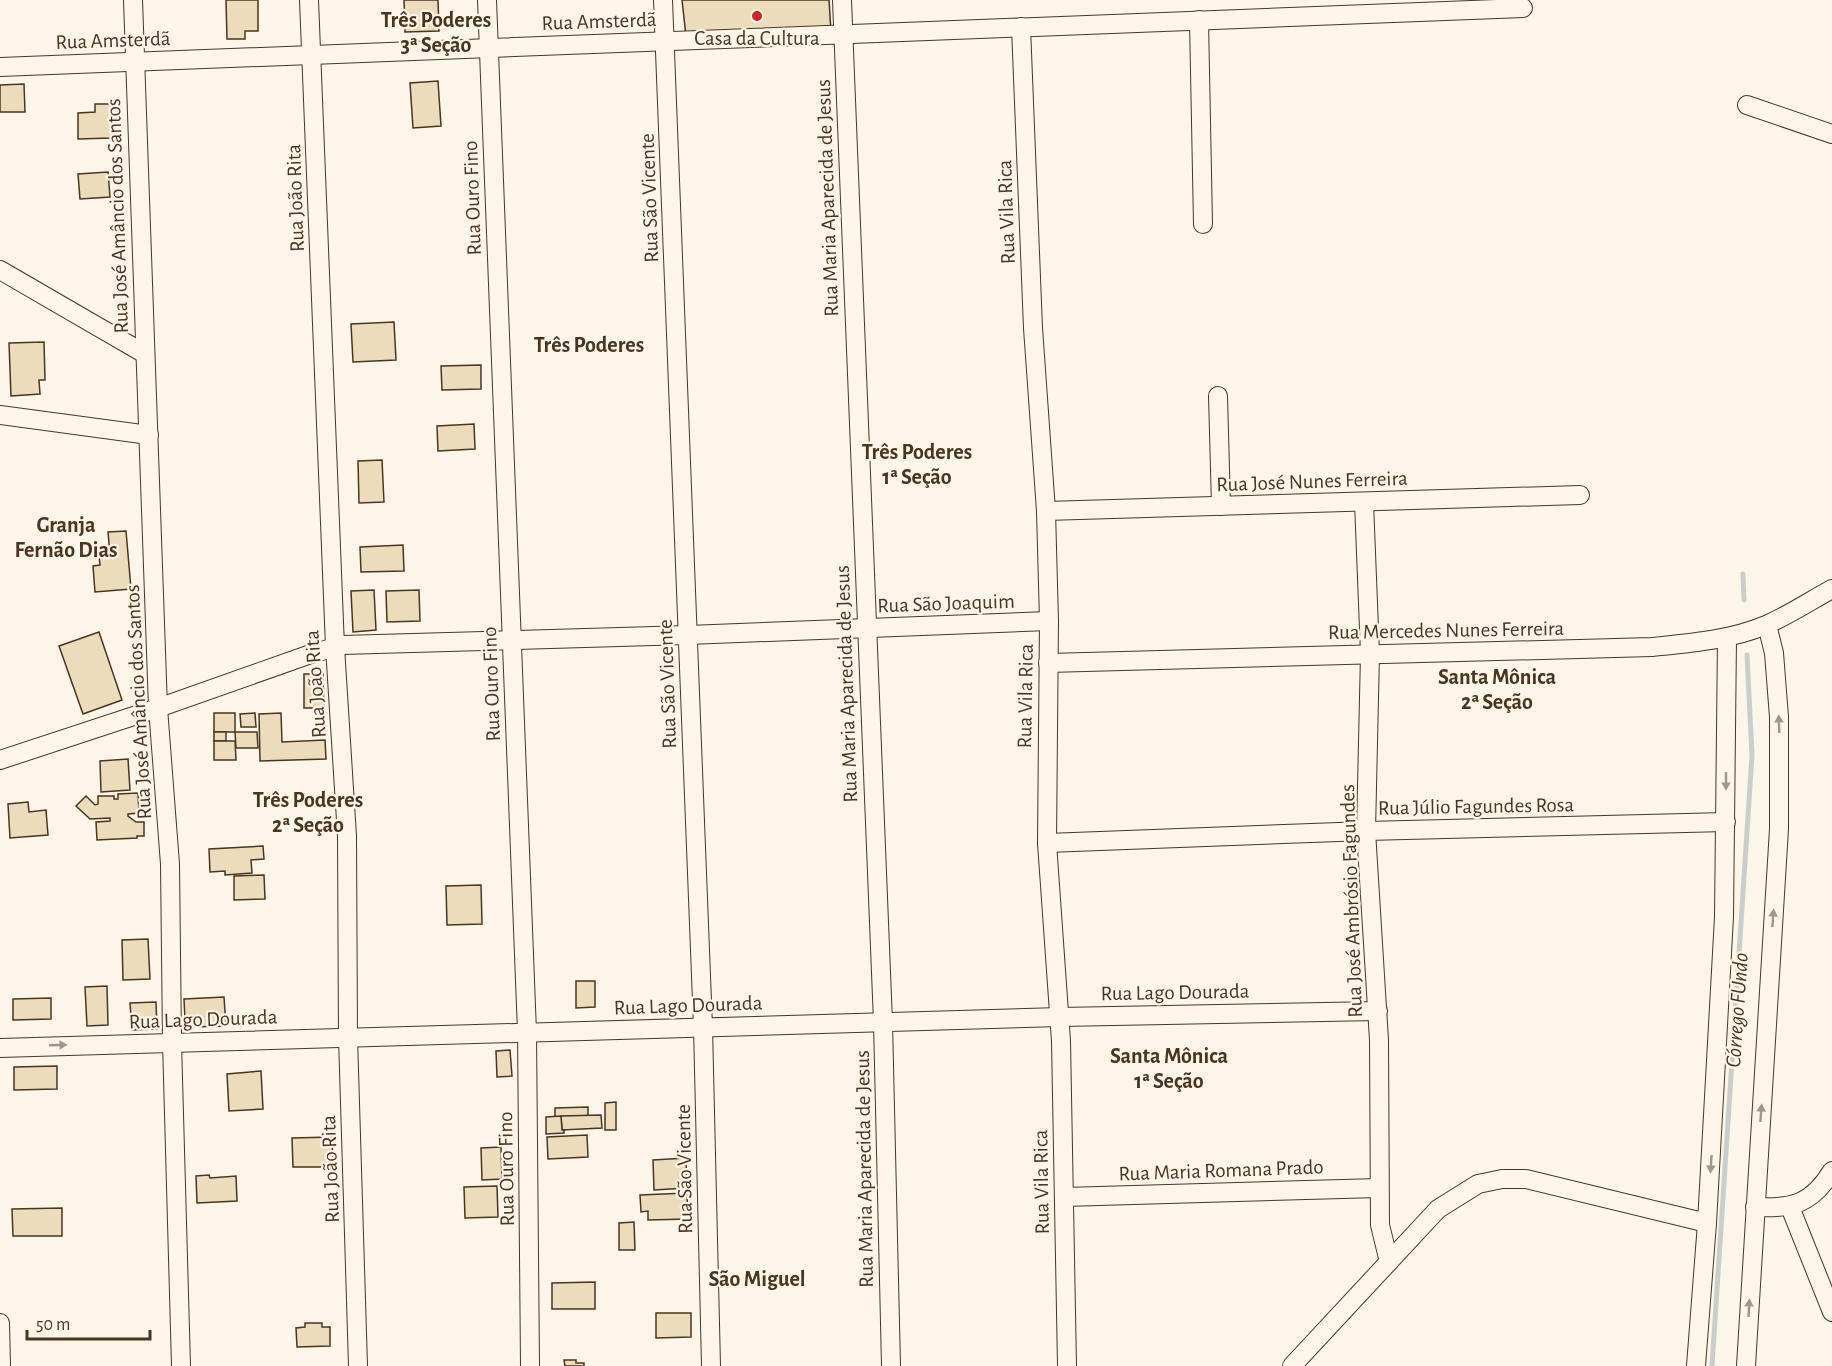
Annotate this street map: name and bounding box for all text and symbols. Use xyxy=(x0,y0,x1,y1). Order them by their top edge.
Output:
district label: Três Poderes 3ª Seção xyxy=(381,9,491,56)
street label: Rua Amsterdã xyxy=(541,9,657,34)
marker: Casa da Cultura xyxy=(750,9,764,23)
street label: Rua Amsterdã xyxy=(55,28,171,53)
place label: Casa da Cultura xyxy=(694,28,820,49)
street label: Rua Maria Aparecida de Jesus xyxy=(813,79,842,317)
street label: Rua José Amâncio dos Santos xyxy=(103,98,132,334)
street label: Rua São Vicente xyxy=(637,133,662,263)
street label: Rua Ouro Fino xyxy=(460,140,485,256)
street label: Rua João Rita xyxy=(283,143,308,252)
street label: Rua Vila Rica xyxy=(994,159,1019,265)
district label: Três Poderes xyxy=(534,334,644,356)
district label: Três Poderes 1ª Seção xyxy=(862,441,972,488)
street label: Rua José Nunes Ferreira xyxy=(1216,468,1408,495)
district label: Granja Fernão Dias xyxy=(14,514,118,561)
street label: Rua Maria Aparecida de Jesus xyxy=(832,565,861,803)
street label: Rua José Amâncio dos Santos xyxy=(122,584,155,820)
street label: Rua São Joaquim xyxy=(877,591,1015,616)
street label: Rua Mercedes Nunes Ferreira xyxy=(1328,618,1565,643)
street label: Rua São Vicente xyxy=(655,619,680,749)
street label: Rua Ouro Fino xyxy=(479,626,504,742)
street label: Rua João Rita xyxy=(301,629,330,739)
street label: Rua Vila Rica xyxy=(1014,643,1037,749)
district label: Santa Mônica 2ª Seção xyxy=(1438,666,1556,713)
one-way arrow xyxy=(1774,714,1783,733)
one-way arrow xyxy=(1721,771,1731,790)
street label: Rua José Ambrósio Fagundes xyxy=(1337,784,1366,1018)
district label: Três Poderes 2ª Seção xyxy=(253,789,363,836)
street label: Rua Júlio Fagundes Rosa xyxy=(1378,794,1575,819)
one-way arrow xyxy=(1768,909,1778,928)
water label: Córrego FUndo xyxy=(1722,952,1752,1068)
street label: Rua Lago Dourada xyxy=(1100,981,1250,1004)
street label: Rua Lago Dourada xyxy=(613,992,763,1019)
street label: Rua Lago Dourada xyxy=(128,1006,278,1033)
one-way arrow xyxy=(49,1041,68,1050)
district label: Santa Mônica 1ª Seção xyxy=(1110,1045,1228,1092)
street label: Rua Maria Aparecida de Jesus xyxy=(852,1050,877,1288)
one-way arrow xyxy=(1756,1103,1766,1122)
street label: Rua São Vicente xyxy=(673,1104,696,1234)
street label: Rua Ouro Fino xyxy=(495,1111,518,1227)
street label: Rua João Rita xyxy=(318,1114,343,1223)
street label: Rua Vila Rica xyxy=(1030,1129,1053,1235)
one-way arrow xyxy=(1706,1155,1715,1174)
street label: Rua Maria Romana Prado xyxy=(1118,1156,1324,1185)
district label: São Miguel xyxy=(708,1268,806,1290)
one-way arrow xyxy=(1745,1298,1754,1317)
scale bar xyxy=(27,1303,150,1341)
text: 50 m xyxy=(36,1316,70,1334)

